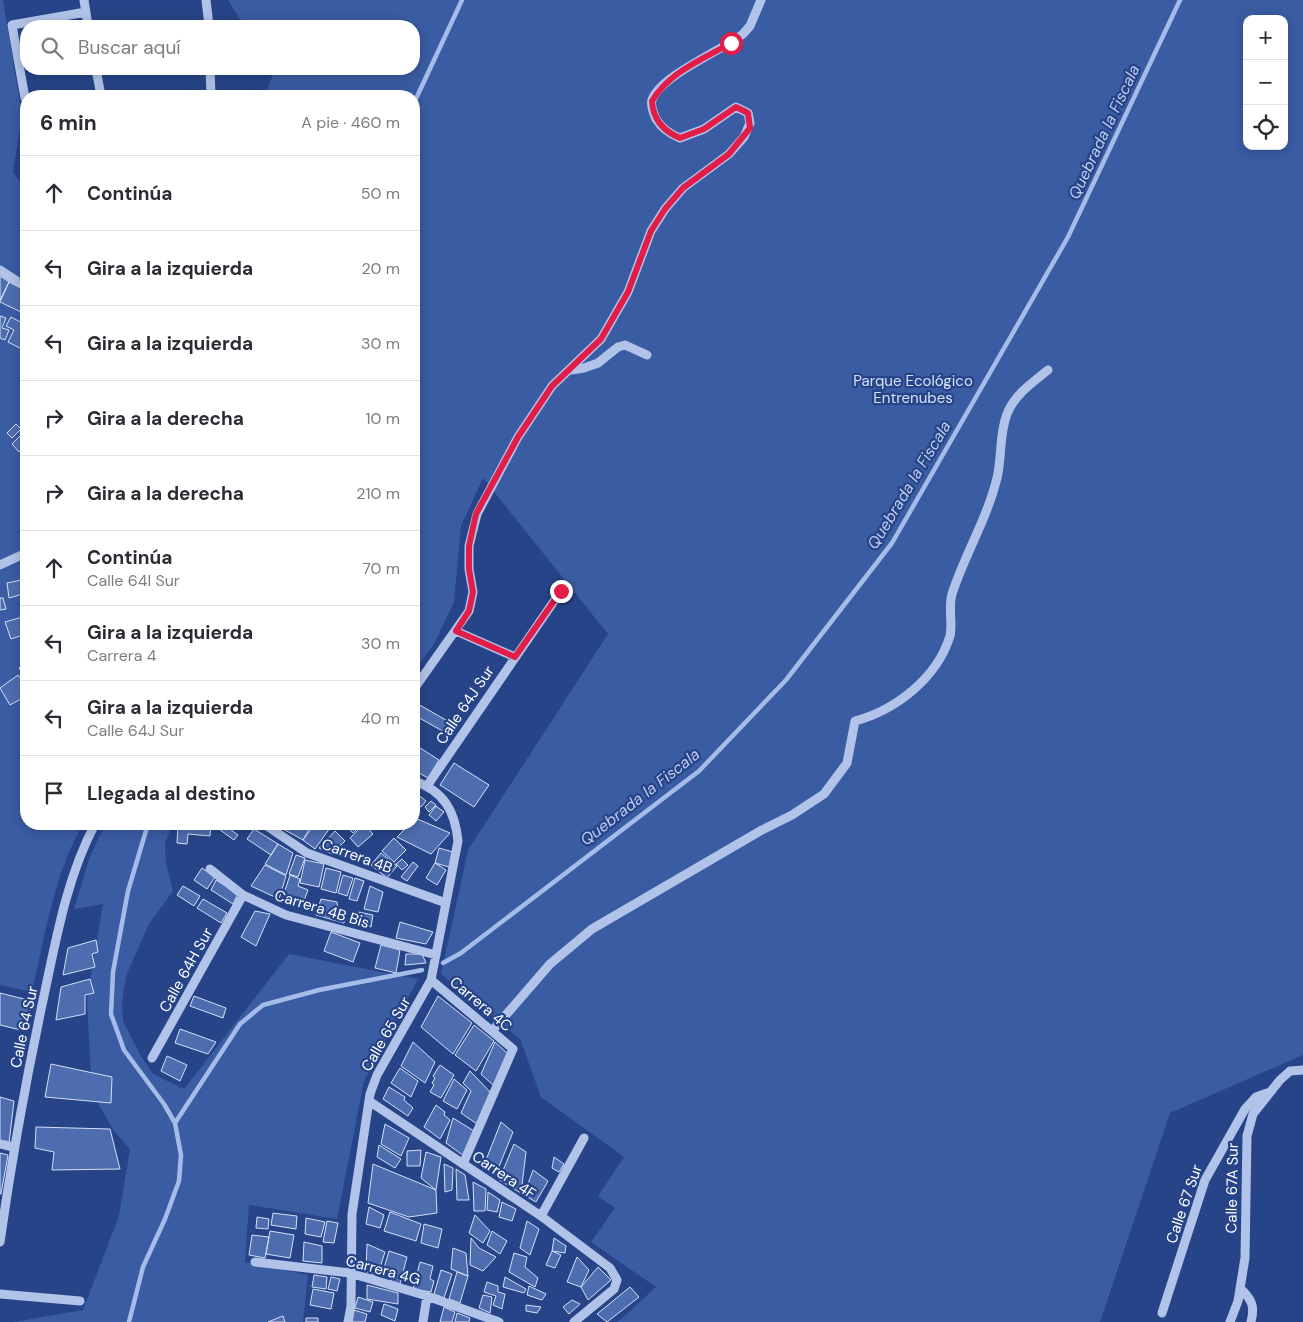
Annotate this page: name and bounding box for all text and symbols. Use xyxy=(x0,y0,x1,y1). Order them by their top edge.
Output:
map controls xyxy=(1243,15,1288,150)
button: + xyxy=(1243,15,1288,60)
search box xyxy=(20,20,420,75)
route start xyxy=(720,32,743,55)
icon: search xyxy=(38,34,66,62)
text: Buscar aquí xyxy=(78,35,181,60)
button: − xyxy=(1243,60,1288,105)
water label: Quebrada la Fiscala xyxy=(1064,61,1144,203)
button: locate xyxy=(1243,105,1288,150)
text: 6 min xyxy=(40,109,97,137)
text: A pie · 460 m xyxy=(301,112,400,133)
icon: ahead xyxy=(40,179,68,207)
text: Continúa xyxy=(87,181,172,206)
text: 50 m xyxy=(361,183,400,204)
icon: left xyxy=(40,254,68,282)
text: Gira a la izquierda xyxy=(87,256,253,281)
text: 20 m xyxy=(361,258,400,279)
icon: left xyxy=(40,329,68,357)
text: Gira a la izquierda xyxy=(87,331,253,356)
text: 30 m xyxy=(361,333,400,354)
park label: Parque Ecológico Entrenubes xyxy=(853,371,973,408)
icon: right xyxy=(40,404,68,432)
text: Gira a la derecha xyxy=(87,406,244,431)
text: 10 m xyxy=(366,408,400,429)
water label: Quebrada la Fiscala xyxy=(862,417,956,553)
icon: right xyxy=(40,479,68,507)
text: Gira a la derecha xyxy=(87,481,244,506)
text: 210 m xyxy=(356,483,400,504)
text: Continúa xyxy=(87,545,172,570)
icon: ahead xyxy=(40,554,68,582)
text: 70 m xyxy=(362,558,400,579)
text: Calle 64I Sur xyxy=(87,570,180,591)
route end xyxy=(550,580,573,603)
text: Gira a la izquierda xyxy=(87,620,253,645)
icon: left xyxy=(40,629,68,657)
text: 30 m xyxy=(361,633,400,654)
text: Carrera 4 xyxy=(87,645,156,666)
street label: Calle 64J Sur xyxy=(431,661,499,748)
text: Gira a la izquierda xyxy=(87,695,253,720)
icon: left xyxy=(40,704,68,732)
text: 40 m xyxy=(361,708,400,729)
text: Calle 64J Sur xyxy=(87,720,184,741)
water label: Quebrada la Fiscala xyxy=(576,744,704,850)
icon: arrive xyxy=(40,779,68,807)
text: Llegada al destino xyxy=(87,781,256,806)
street label: Carrera 4B xyxy=(319,834,395,878)
street label: Carrera 4B Bis xyxy=(272,885,372,933)
street label: Calle 64H Sur xyxy=(155,924,218,1016)
street label: Carrera 4C xyxy=(446,972,517,1036)
street label: Calle 64 Sur xyxy=(6,984,43,1070)
street label: Calle 65 Sur xyxy=(357,993,416,1075)
street label: Calle 67A Sur xyxy=(1221,1142,1243,1233)
street label: Carrera 4F xyxy=(468,1146,540,1204)
street label: Calle 67 Sur xyxy=(1161,1162,1207,1246)
street label: Carrera 4G xyxy=(343,1250,423,1290)

